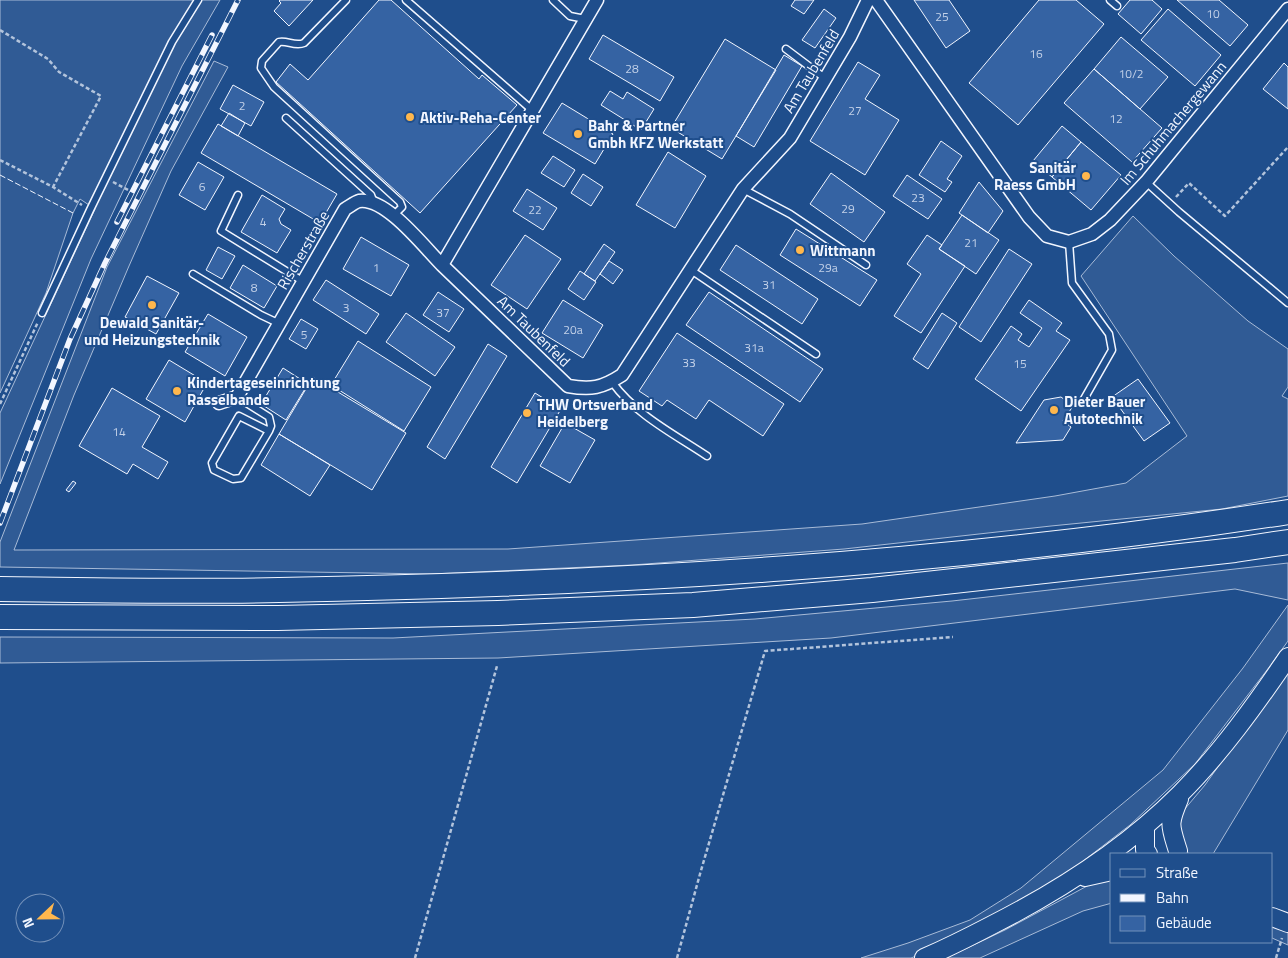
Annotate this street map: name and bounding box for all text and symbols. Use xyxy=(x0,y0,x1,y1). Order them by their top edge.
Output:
house number: 10 xyxy=(1206,4,1220,23)
house number: 25 xyxy=(935,7,949,26)
street label: Am Taubenfeld xyxy=(777,25,845,117)
house number: 16 xyxy=(1029,44,1043,63)
street label: Im Schuhmachergewann xyxy=(1114,56,1232,190)
house number: 28 xyxy=(625,59,639,78)
house number: 10/2 xyxy=(1118,64,1144,83)
house number: 2 xyxy=(239,96,245,115)
house number: 27 xyxy=(848,101,862,120)
place label: Aktiv-Reha-Center xyxy=(420,106,542,129)
house number: 12 xyxy=(1109,109,1123,128)
marker: Aktiv-Reha-Center xyxy=(404,111,416,123)
place label: Bahr & Partner Gmbh KFZ Werkstatt xyxy=(588,114,724,154)
marker: Bahr & Partner Gmbh KFZ Werkstatt xyxy=(572,128,584,140)
place label: Sanitär Raess GmbH xyxy=(994,156,1076,196)
marker: Sanitär Raess GmbH xyxy=(1080,170,1092,182)
house number: 6 xyxy=(199,177,206,196)
house number: 23 xyxy=(911,188,925,207)
house number: 29 xyxy=(841,199,855,218)
house number: 22 xyxy=(528,200,542,219)
street label: Rischerstraße xyxy=(271,206,335,294)
house number: 4 xyxy=(260,212,267,231)
house number: 21 xyxy=(964,233,978,252)
place label: Wittmann xyxy=(810,239,876,262)
marker: Wittmann xyxy=(794,244,806,256)
house number: 1 xyxy=(373,258,379,277)
house number: 29a xyxy=(818,258,838,277)
house number: 31 xyxy=(762,275,776,294)
house number: 8 xyxy=(251,278,258,297)
street label: Am Taubenfeld xyxy=(492,290,576,372)
house number: 3 xyxy=(343,298,349,317)
marker: Dewald Sanitär- und Heizungstechnik xyxy=(146,299,158,311)
house number: 37 xyxy=(436,303,450,322)
place label: Dewald Sanitär- und Heizungstechnik xyxy=(84,311,220,351)
house number: 20a xyxy=(563,320,583,339)
house number: 5 xyxy=(301,325,308,344)
house number: 31a xyxy=(744,338,764,357)
house number: 33 xyxy=(682,353,696,372)
house number: 15 xyxy=(1013,354,1027,373)
place label: Kindertageseinrichtung Rasselbande xyxy=(187,371,340,411)
marker: Kindertageseinrichtung Rasselbande xyxy=(171,385,183,397)
place label: Dieter Bauer Autotechnik xyxy=(1064,390,1146,430)
place label: THW Ortsverband Heidelberg xyxy=(537,393,653,433)
marker: Dieter Bauer Autotechnik xyxy=(1048,404,1060,416)
marker: THW Ortsverband Heidelberg xyxy=(521,407,533,419)
house number: 14 xyxy=(112,422,126,441)
legend xyxy=(1110,853,1273,943)
text: Straße xyxy=(1156,861,1198,884)
text: Bahn xyxy=(1156,886,1189,909)
north arrow xyxy=(15,893,65,943)
text: Gebäude xyxy=(1156,911,1212,934)
text: N xyxy=(16,915,39,931)

